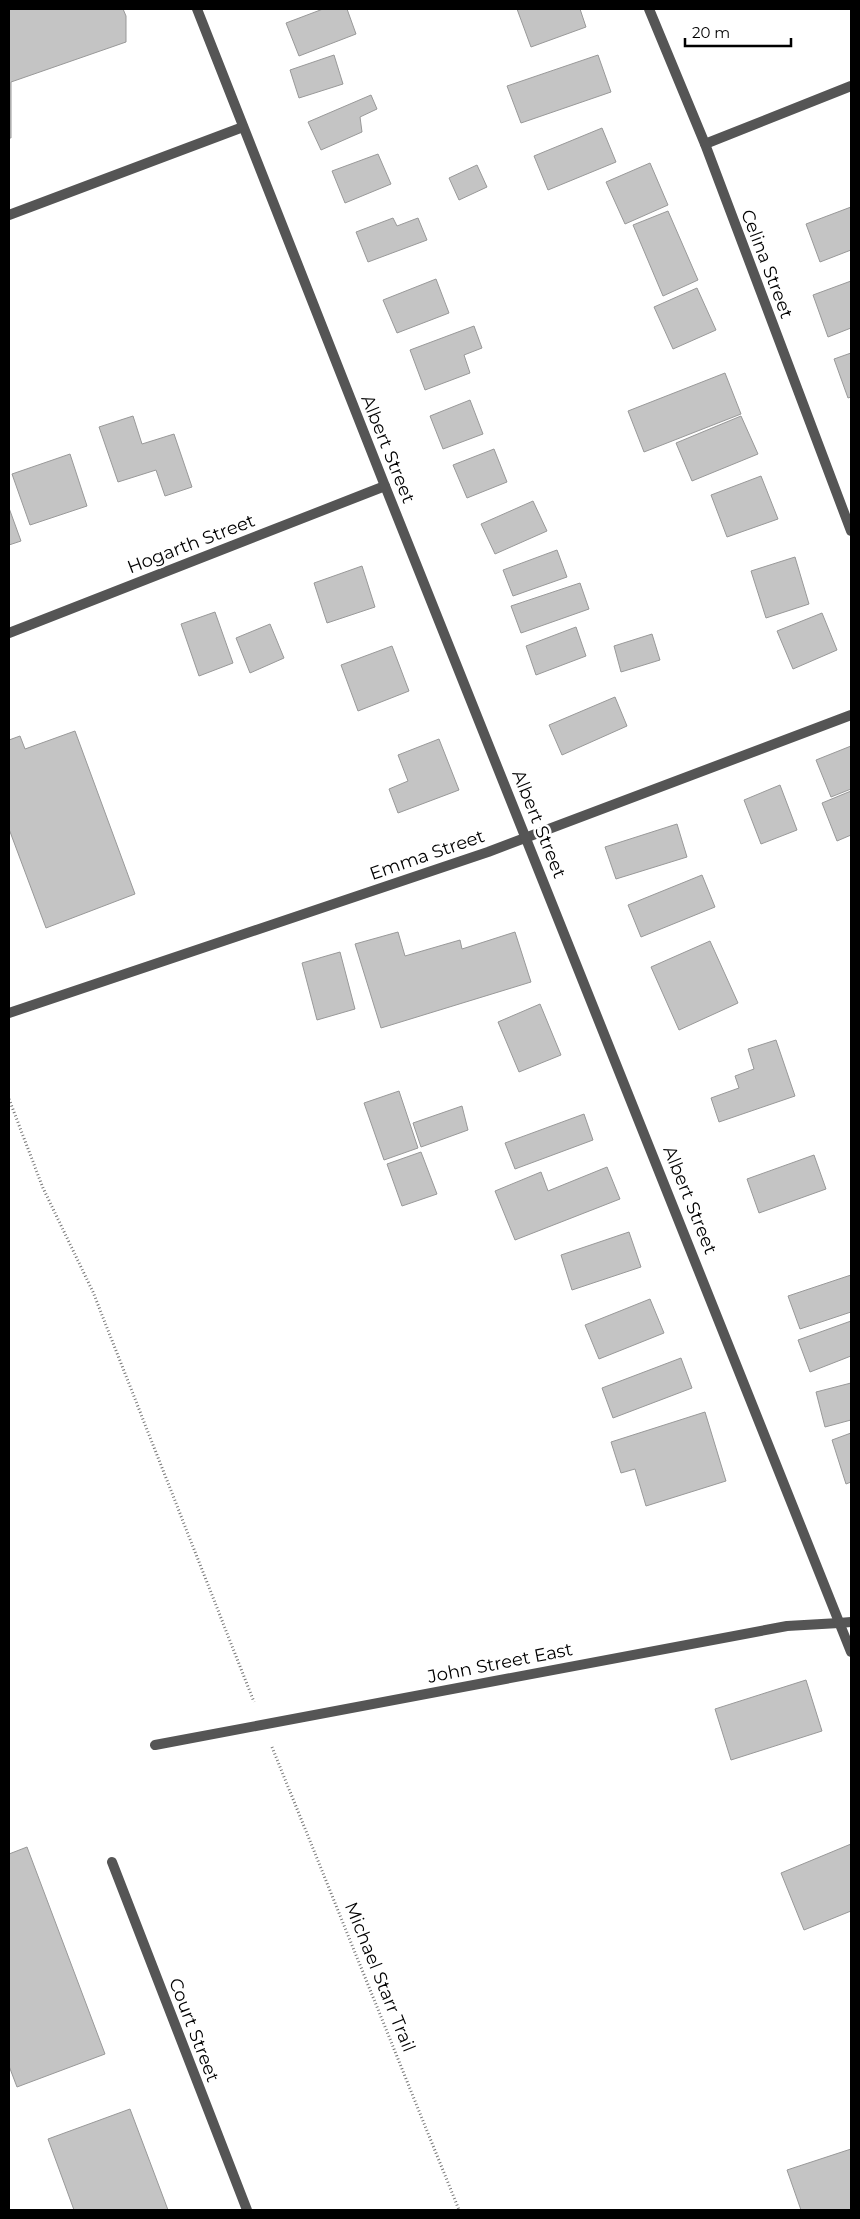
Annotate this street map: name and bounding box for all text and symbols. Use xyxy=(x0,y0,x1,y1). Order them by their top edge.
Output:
scale bar xyxy=(685,15,791,47)
text: 20 m xyxy=(692,23,730,42)
street label: Celina Street xyxy=(736,206,798,322)
street label: Albert Street xyxy=(356,392,420,506)
street label: Hogarth Street xyxy=(124,510,258,578)
street label: Albert Street xyxy=(507,767,571,881)
street label: Emma Street xyxy=(367,825,487,885)
street label: Albert Street xyxy=(658,1143,722,1257)
street label: John Street East xyxy=(425,1638,574,1688)
street label: Michael Starr Trail xyxy=(340,1899,420,2055)
street label: Court Street xyxy=(164,1975,224,2085)

